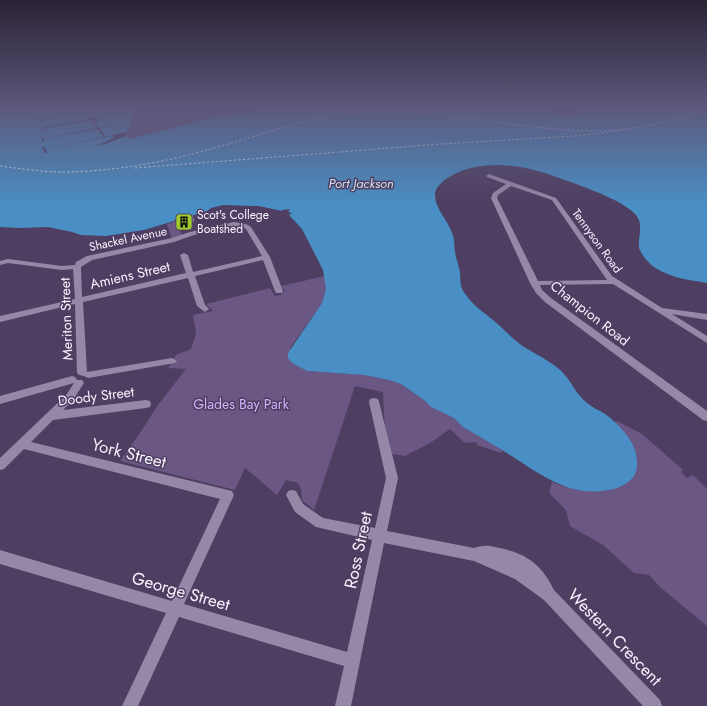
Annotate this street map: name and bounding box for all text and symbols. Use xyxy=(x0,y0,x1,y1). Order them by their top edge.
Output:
water label: Port Jackson xyxy=(328,174,394,193)
street label: Tennyson Road xyxy=(568,205,626,277)
place label: Scot's College Boatshed xyxy=(197,206,269,238)
building icon: Scot's College Boatshed xyxy=(174,212,194,232)
street label: Shackel Avenue xyxy=(87,222,169,256)
street label: Amiens Street xyxy=(88,256,173,294)
street label: Champion Road xyxy=(546,276,634,350)
street label: Meriton Street xyxy=(55,277,77,361)
street label: Doody Street xyxy=(57,381,136,411)
park label: Glades Bay Park xyxy=(193,394,290,414)
street label: York Street xyxy=(89,432,169,474)
street label: Ross Street xyxy=(338,509,378,591)
street label: George Street xyxy=(129,566,233,616)
street label: Western Crescent xyxy=(562,583,668,691)

